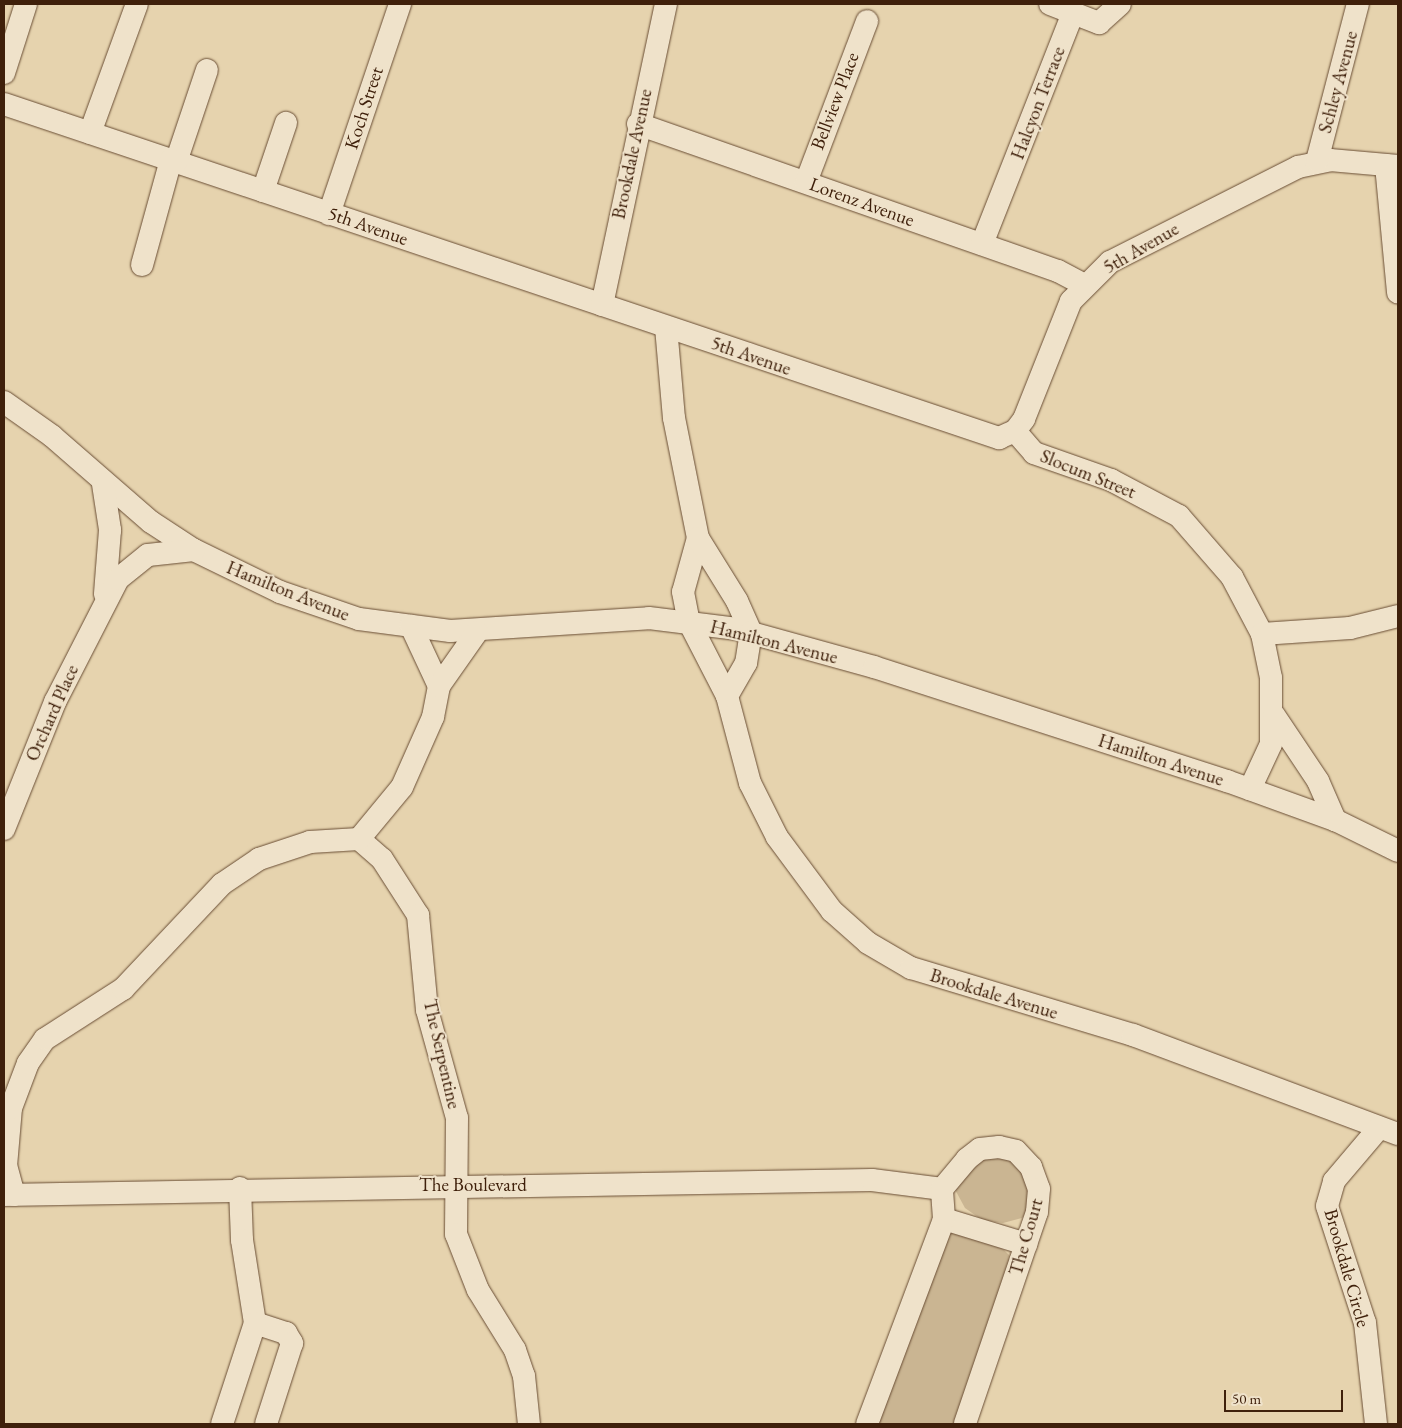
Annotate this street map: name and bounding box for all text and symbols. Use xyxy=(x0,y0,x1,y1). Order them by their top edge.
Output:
street label: Schley Avenue xyxy=(1313,28,1363,136)
street label: Halcyon Terrace xyxy=(1006,43,1070,163)
street label: Bellview Place xyxy=(806,49,864,153)
street label: Koch Street xyxy=(340,64,388,152)
street label: Brookdale Avenue xyxy=(607,87,657,221)
street label: Lorenz Avenue xyxy=(807,173,917,231)
street label: 5th Avenue xyxy=(325,202,411,250)
street label: 5th Avenue xyxy=(1099,217,1183,279)
street label: 5th Avenue xyxy=(708,332,794,380)
street label: Slocum Street xyxy=(1037,445,1139,503)
street label: Hamilton Avenue xyxy=(223,556,353,626)
street label: Hamilton Avenue xyxy=(708,615,840,669)
street label: Orchard Place xyxy=(21,661,83,765)
street label: Hamilton Avenue xyxy=(1095,729,1227,791)
street label: Brookdale Avenue xyxy=(927,964,1061,1024)
street label: The Serpentine xyxy=(418,997,466,1111)
street label: The Boulevard xyxy=(419,1174,527,1196)
street label: The Court xyxy=(1004,1196,1048,1278)
street label: Brookdale Circle xyxy=(1319,1206,1375,1330)
scale bar xyxy=(1227,1380,1346,1412)
text: 50 m xyxy=(1232,1389,1261,1408)

